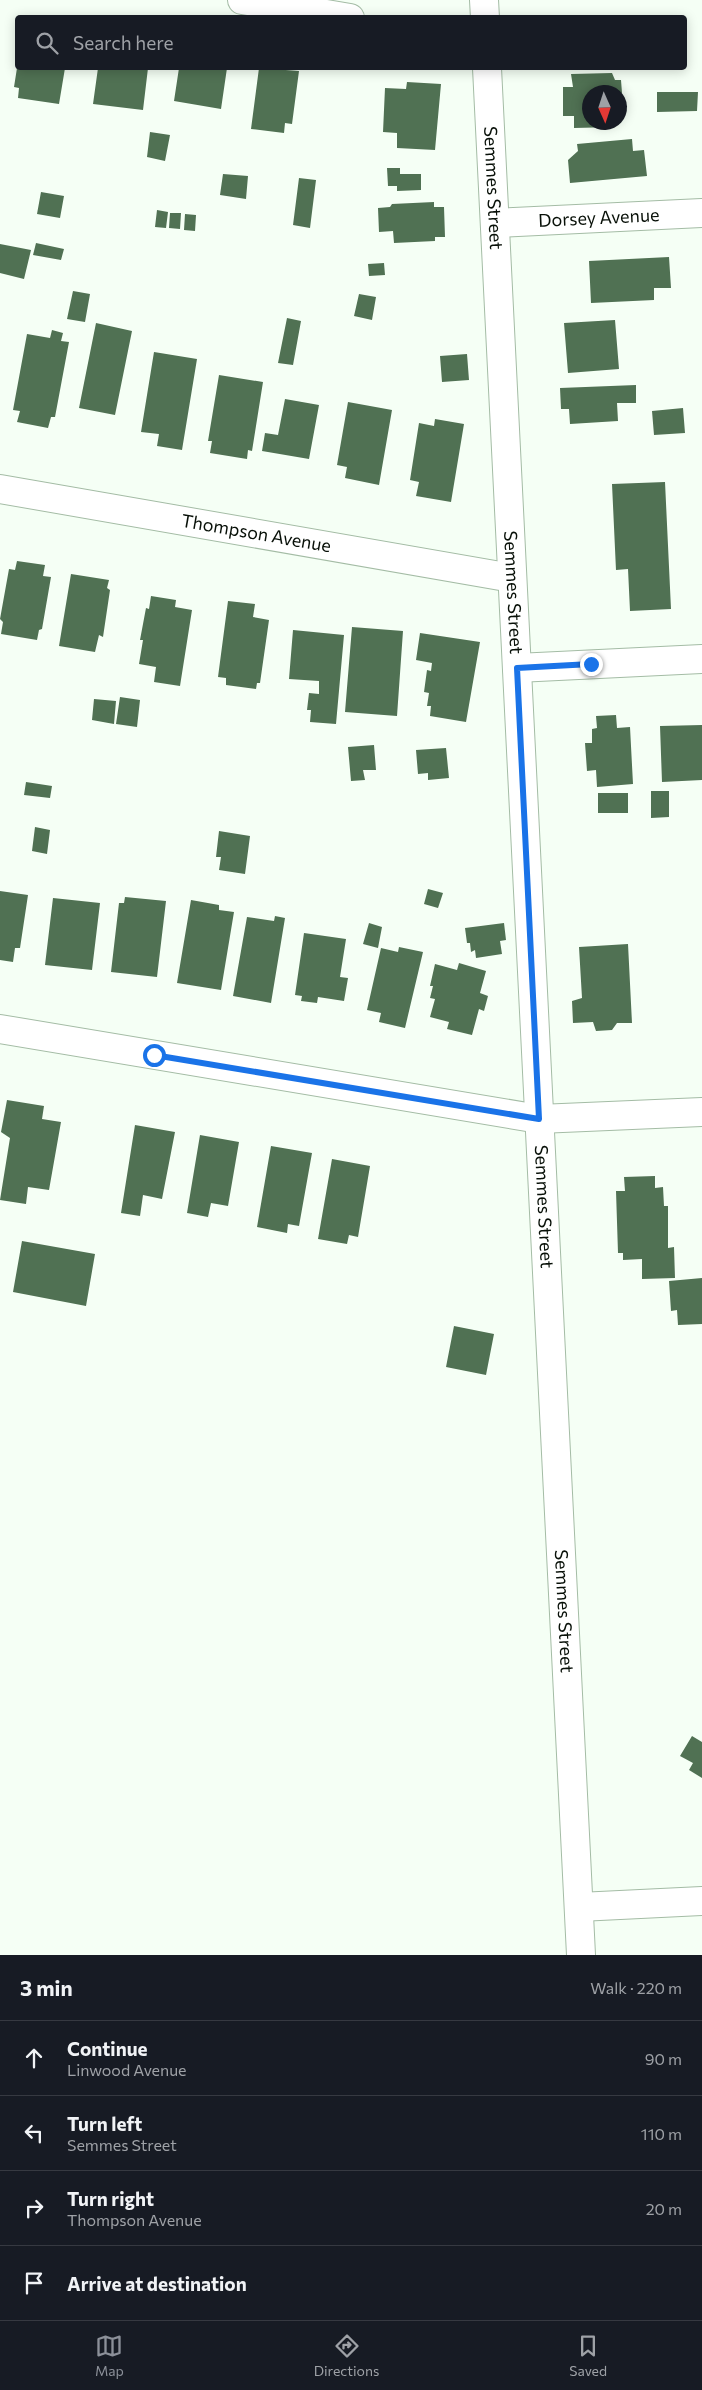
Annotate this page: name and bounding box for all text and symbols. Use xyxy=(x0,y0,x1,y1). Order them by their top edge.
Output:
search box xyxy=(15,15,687,70)
icon: search xyxy=(33,29,61,57)
text: Search here xyxy=(73,31,173,54)
north arrow xyxy=(582,85,627,130)
street label: Semmes Street xyxy=(480,126,508,250)
street label: Dorsey Avenue xyxy=(538,203,660,231)
street label: Thompson Avenue xyxy=(180,509,333,556)
street label: Semmes Street xyxy=(500,530,528,655)
route end xyxy=(580,653,603,676)
route start xyxy=(143,1044,166,1067)
street label: Semmes Street xyxy=(531,1144,559,1269)
street label: Semmes Street xyxy=(551,1549,579,1673)
text: 3 min xyxy=(20,1975,73,2000)
text: Walk · 220 m xyxy=(590,1978,682,1997)
text: Continue xyxy=(67,2037,147,2060)
icon: ahead xyxy=(20,2044,48,2072)
text: 90 m xyxy=(645,2049,682,2068)
text: Linwood Avenue xyxy=(67,2060,187,2079)
text: Turn left xyxy=(67,2112,142,2135)
icon: left xyxy=(20,2119,48,2147)
text: 110 m xyxy=(641,2124,682,2143)
text: Semmes Street xyxy=(67,2135,177,2154)
text: Turn right xyxy=(67,2187,154,2210)
icon: right xyxy=(20,2194,48,2222)
text: 20 m xyxy=(646,2199,682,2218)
text: Thompson Avenue xyxy=(67,2210,202,2229)
icon: arrive xyxy=(20,2269,48,2297)
text: Arrive at destination xyxy=(67,2272,247,2295)
tab: Map xyxy=(95,2332,124,2379)
tab: Directions xyxy=(314,2332,379,2379)
tab: Saved xyxy=(569,2332,607,2379)

